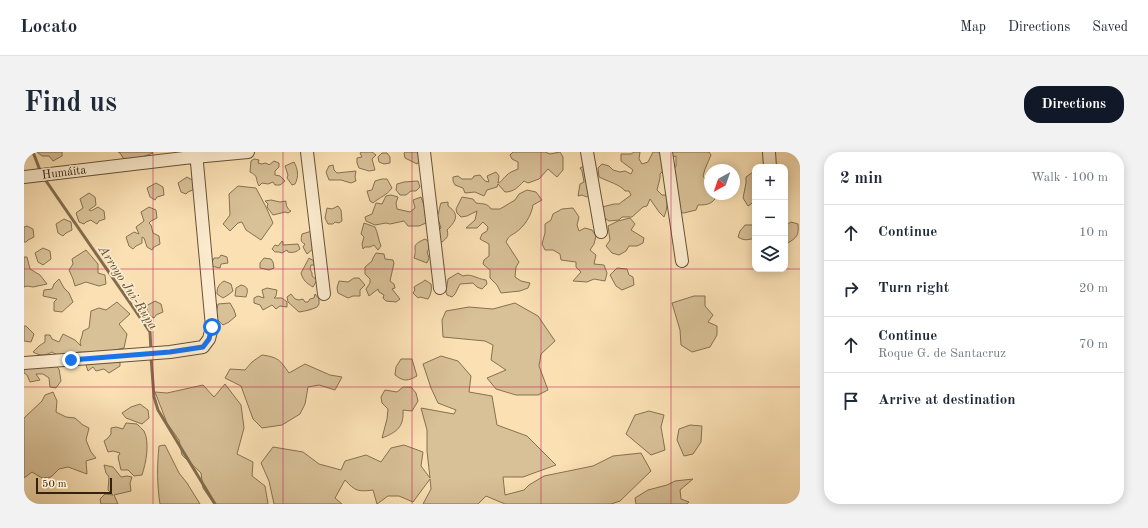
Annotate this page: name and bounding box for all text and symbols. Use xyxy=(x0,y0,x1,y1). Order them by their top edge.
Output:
text: Locato xyxy=(20,18,77,37)
text: Map xyxy=(960,20,986,34)
text: Directions xyxy=(1008,20,1070,34)
text: Saved xyxy=(1092,20,1128,34)
button: Directions xyxy=(1024,86,1124,123)
text: Find us xyxy=(24,90,117,118)
street label: Humáita xyxy=(41,164,87,182)
north arrow xyxy=(704,164,740,200)
map controls xyxy=(752,164,788,272)
button: + xyxy=(752,164,788,200)
text: 2 min xyxy=(840,170,883,187)
text: Walk · 100 m xyxy=(1031,171,1108,184)
button: − xyxy=(752,200,788,236)
icon: ahead xyxy=(840,222,862,244)
text: Continue xyxy=(878,225,937,240)
text: 10 m xyxy=(1079,226,1108,239)
button: layers xyxy=(752,236,788,272)
water label: Arroyo Jui-Rupa xyxy=(95,243,160,332)
icon: right xyxy=(840,278,862,300)
text: Turn right xyxy=(878,281,949,296)
text: 20 m xyxy=(1079,282,1108,295)
route start xyxy=(203,318,221,336)
text: Continue xyxy=(878,329,937,344)
icon: ahead xyxy=(840,334,862,356)
text: 70 m xyxy=(1079,338,1108,351)
text: Roque G. de Santacruz xyxy=(878,347,1006,360)
route end xyxy=(62,351,80,369)
icon: arrive xyxy=(840,390,862,412)
text: Arrive at destination xyxy=(878,393,1016,408)
scale bar xyxy=(36,476,112,495)
text: 50 m xyxy=(42,479,67,490)

